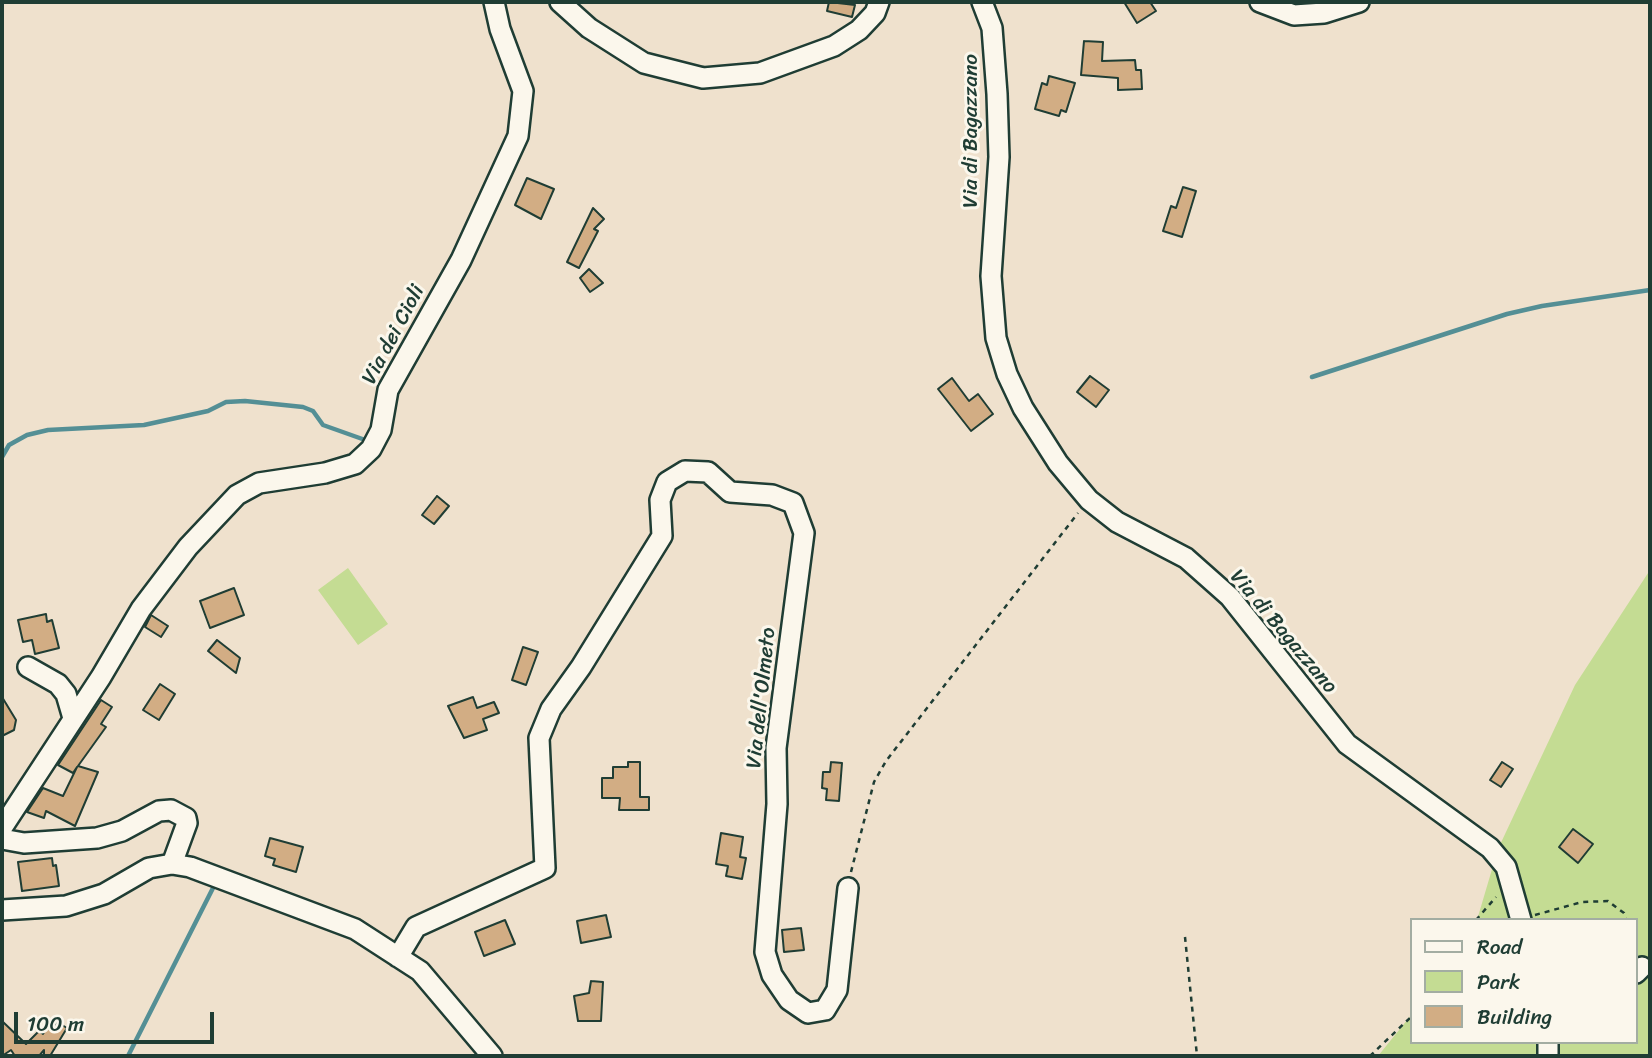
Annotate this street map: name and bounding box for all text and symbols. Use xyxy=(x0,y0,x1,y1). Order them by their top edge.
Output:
street label: Via di Bagazzano xyxy=(959,54,985,208)
street label: Via dei Cioli xyxy=(357,281,431,389)
street label: Via di Bagazzano xyxy=(1224,565,1342,699)
street label: Via dell'Olmeto xyxy=(742,626,782,770)
legend xyxy=(1410,918,1638,1044)
text: Road xyxy=(1477,928,1522,966)
text: Park xyxy=(1477,963,1520,1001)
scale bar xyxy=(18,998,217,1042)
text: Building xyxy=(1477,998,1552,1036)
text: 100 m xyxy=(27,1005,84,1043)

